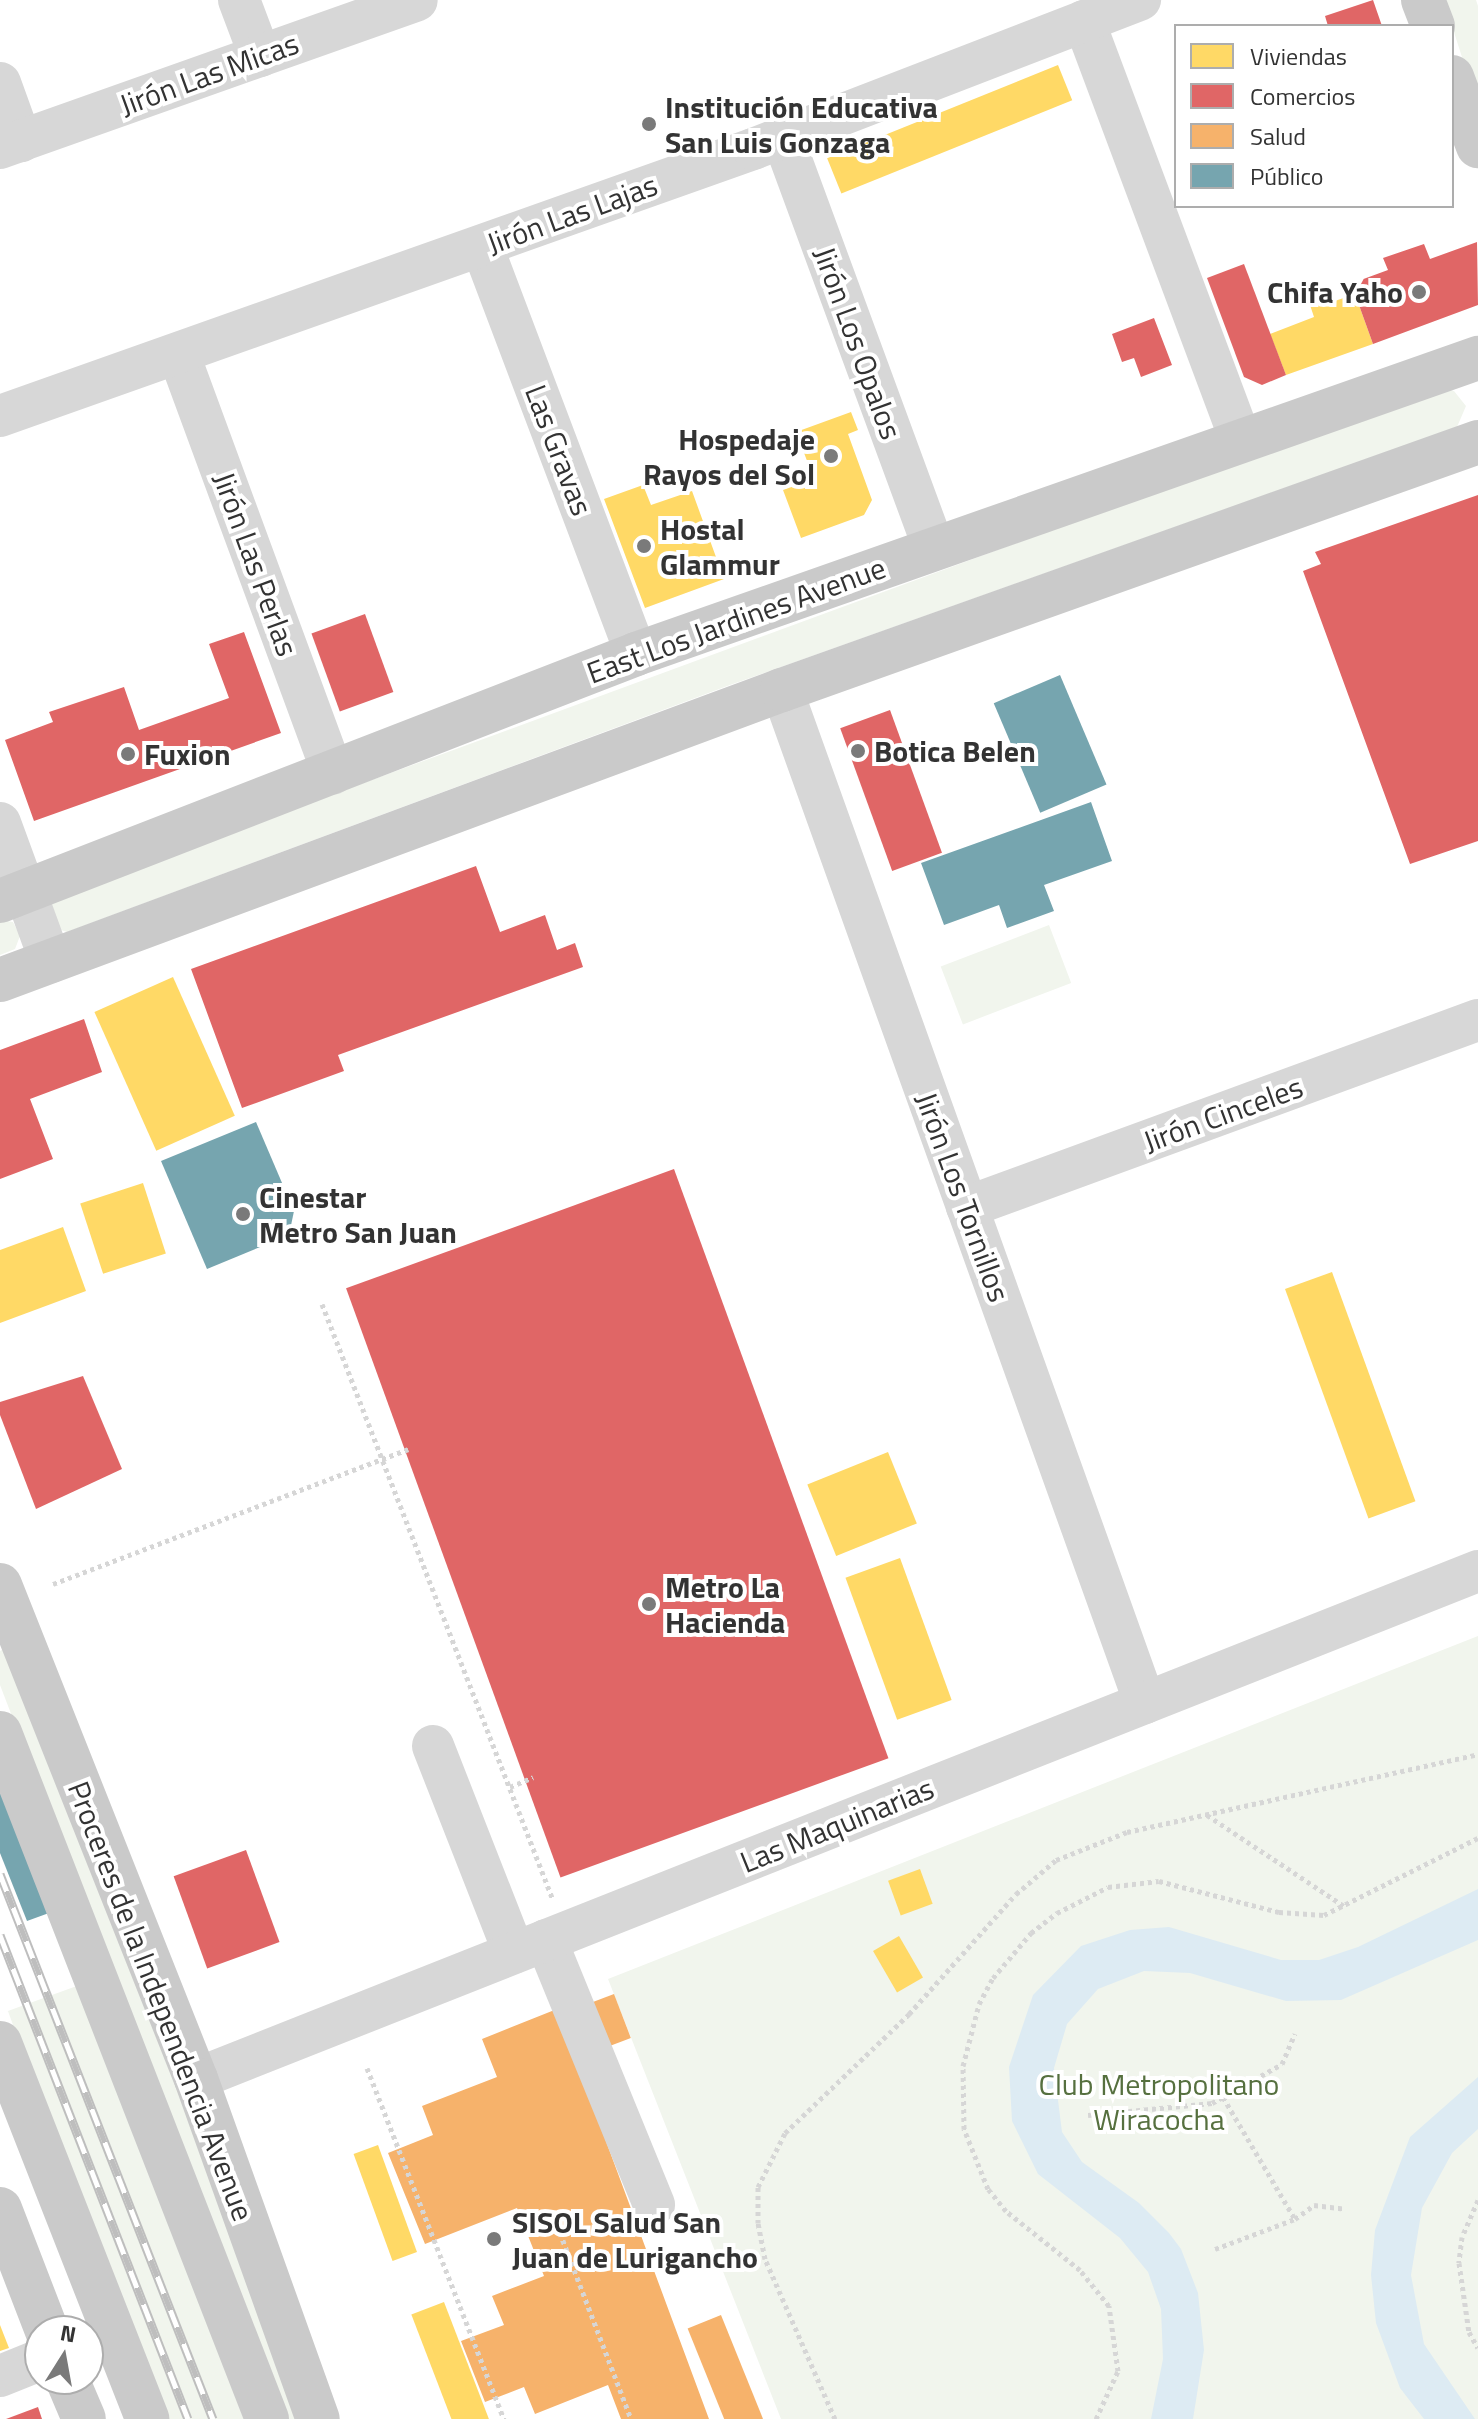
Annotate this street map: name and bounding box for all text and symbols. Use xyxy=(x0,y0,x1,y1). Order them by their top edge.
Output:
legend xyxy=(1174,24,1454,208)
street label: Jirón Las Micas xyxy=(115,25,303,123)
text: Viviendas xyxy=(1250,38,1347,74)
text: Comercios xyxy=(1250,78,1355,114)
place label: Institución Educativa San Luis Gonzaga xyxy=(665,89,938,160)
marker: Institución Educativa San Luis Gonzaga xyxy=(640,115,658,133)
text: Salud xyxy=(1250,118,1306,154)
text: Público xyxy=(1250,158,1323,194)
street label: Jirón Las Lajas xyxy=(482,167,662,261)
street label: Jirón Los Opalos xyxy=(807,242,909,444)
place label: Chifa Yaho xyxy=(1267,274,1403,310)
marker: Chifa Yaho xyxy=(1410,283,1428,301)
street label: Las Gravas xyxy=(518,380,600,520)
place label: Hospedaje Rayos del Sol xyxy=(643,421,815,492)
marker: Hospedaje Rayos del Sol xyxy=(822,447,840,465)
street label: Jirón Las Perlas xyxy=(206,467,306,661)
place label: Hostal Glammur xyxy=(660,511,780,582)
marker: Hostal Glammur xyxy=(635,537,653,555)
street label: East Los Jardines Avenue xyxy=(582,549,890,691)
place label: Botica Belen xyxy=(874,733,1036,769)
place label: Fuxion xyxy=(144,736,231,772)
marker: Botica Belen xyxy=(849,742,867,760)
marker: Fuxion xyxy=(119,745,137,763)
street label: Jirón Cinceles xyxy=(1138,1069,1308,1159)
street label: Jirón Los Tornillos xyxy=(908,1087,1018,1307)
place label: Cinestar Metro San Juan xyxy=(259,1179,457,1250)
marker: Cinestar Metro San Juan xyxy=(234,1205,252,1223)
place label: Metro La Hacienda xyxy=(665,1569,785,1640)
marker: Metro La Hacienda xyxy=(640,1595,658,1613)
street label: Las Maquinarias xyxy=(735,1770,939,1880)
street label: Proceres de la Independencia Avenue xyxy=(60,1776,262,2226)
park label: Club Metropolitano Wiracocha xyxy=(1039,2066,1279,2136)
place label: SISOL Salud San Juan de Lurigancho xyxy=(512,2204,758,2274)
marker: SISOL Salud San Juan de Lurigancho xyxy=(483,2228,505,2250)
north arrow xyxy=(24,2315,104,2395)
text: N xyxy=(57,2315,79,2352)

